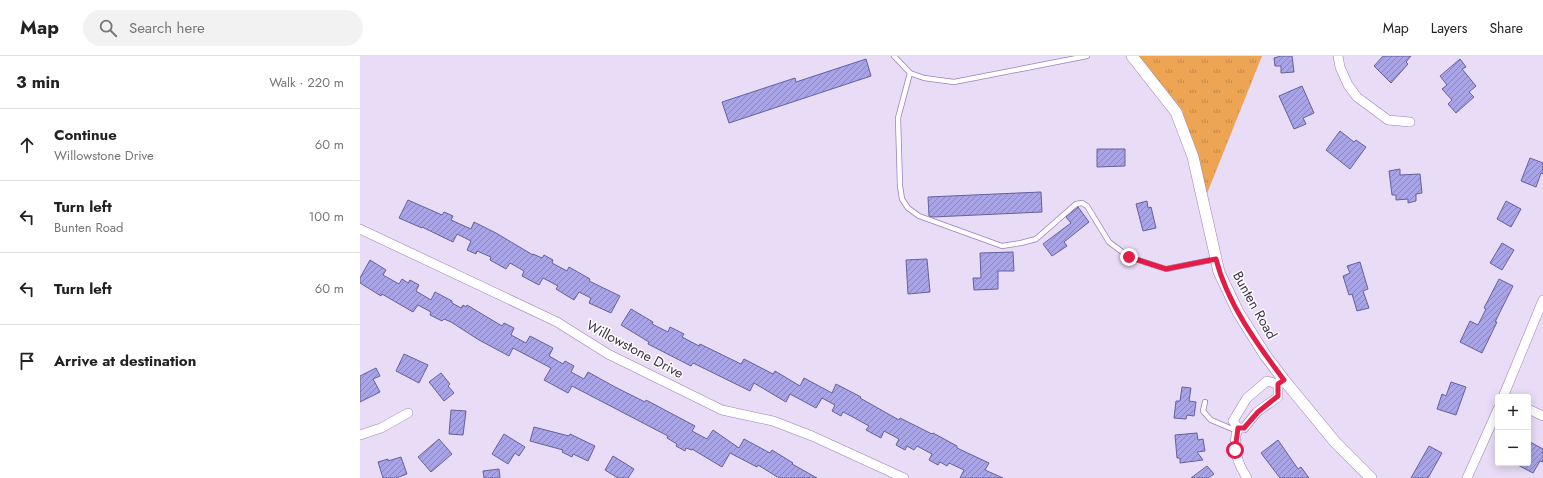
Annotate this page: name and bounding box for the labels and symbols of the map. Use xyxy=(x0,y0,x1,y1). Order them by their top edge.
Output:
route end xyxy=(1120,248,1138,266)
street label: Bunten Road xyxy=(1228,267,1282,343)
street label: Willowstone Drive xyxy=(583,315,687,383)
route start xyxy=(1226,441,1244,459)

